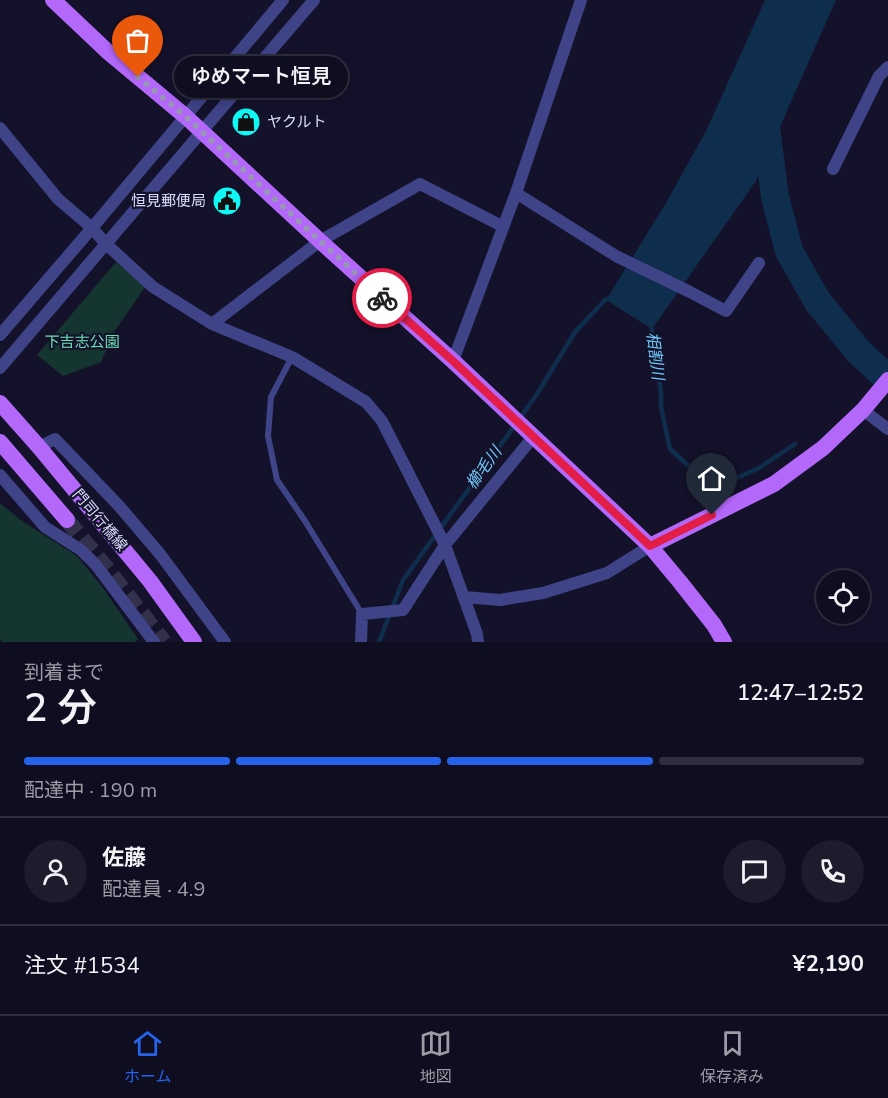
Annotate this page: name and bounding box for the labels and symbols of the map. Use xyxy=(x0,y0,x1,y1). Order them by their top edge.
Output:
pin xyxy=(112,15,163,77)
callout: ゆめマート恒見 xyxy=(174,56,348,98)
shop icon: ヤクルト xyxy=(230,106,262,138)
place label: ヤクルト xyxy=(267,112,327,132)
public building icon: 恒見郵便局 xyxy=(211,185,243,217)
place label: 恒見郵便局 xyxy=(131,191,206,211)
courier xyxy=(352,268,412,328)
water label: 相割川 xyxy=(641,331,669,383)
park label: 下吉志公園 xyxy=(44,332,120,352)
water label: 櫛毛川 xyxy=(461,441,508,494)
pin xyxy=(686,453,737,515)
street label: 門司行橋線 xyxy=(68,485,132,555)

